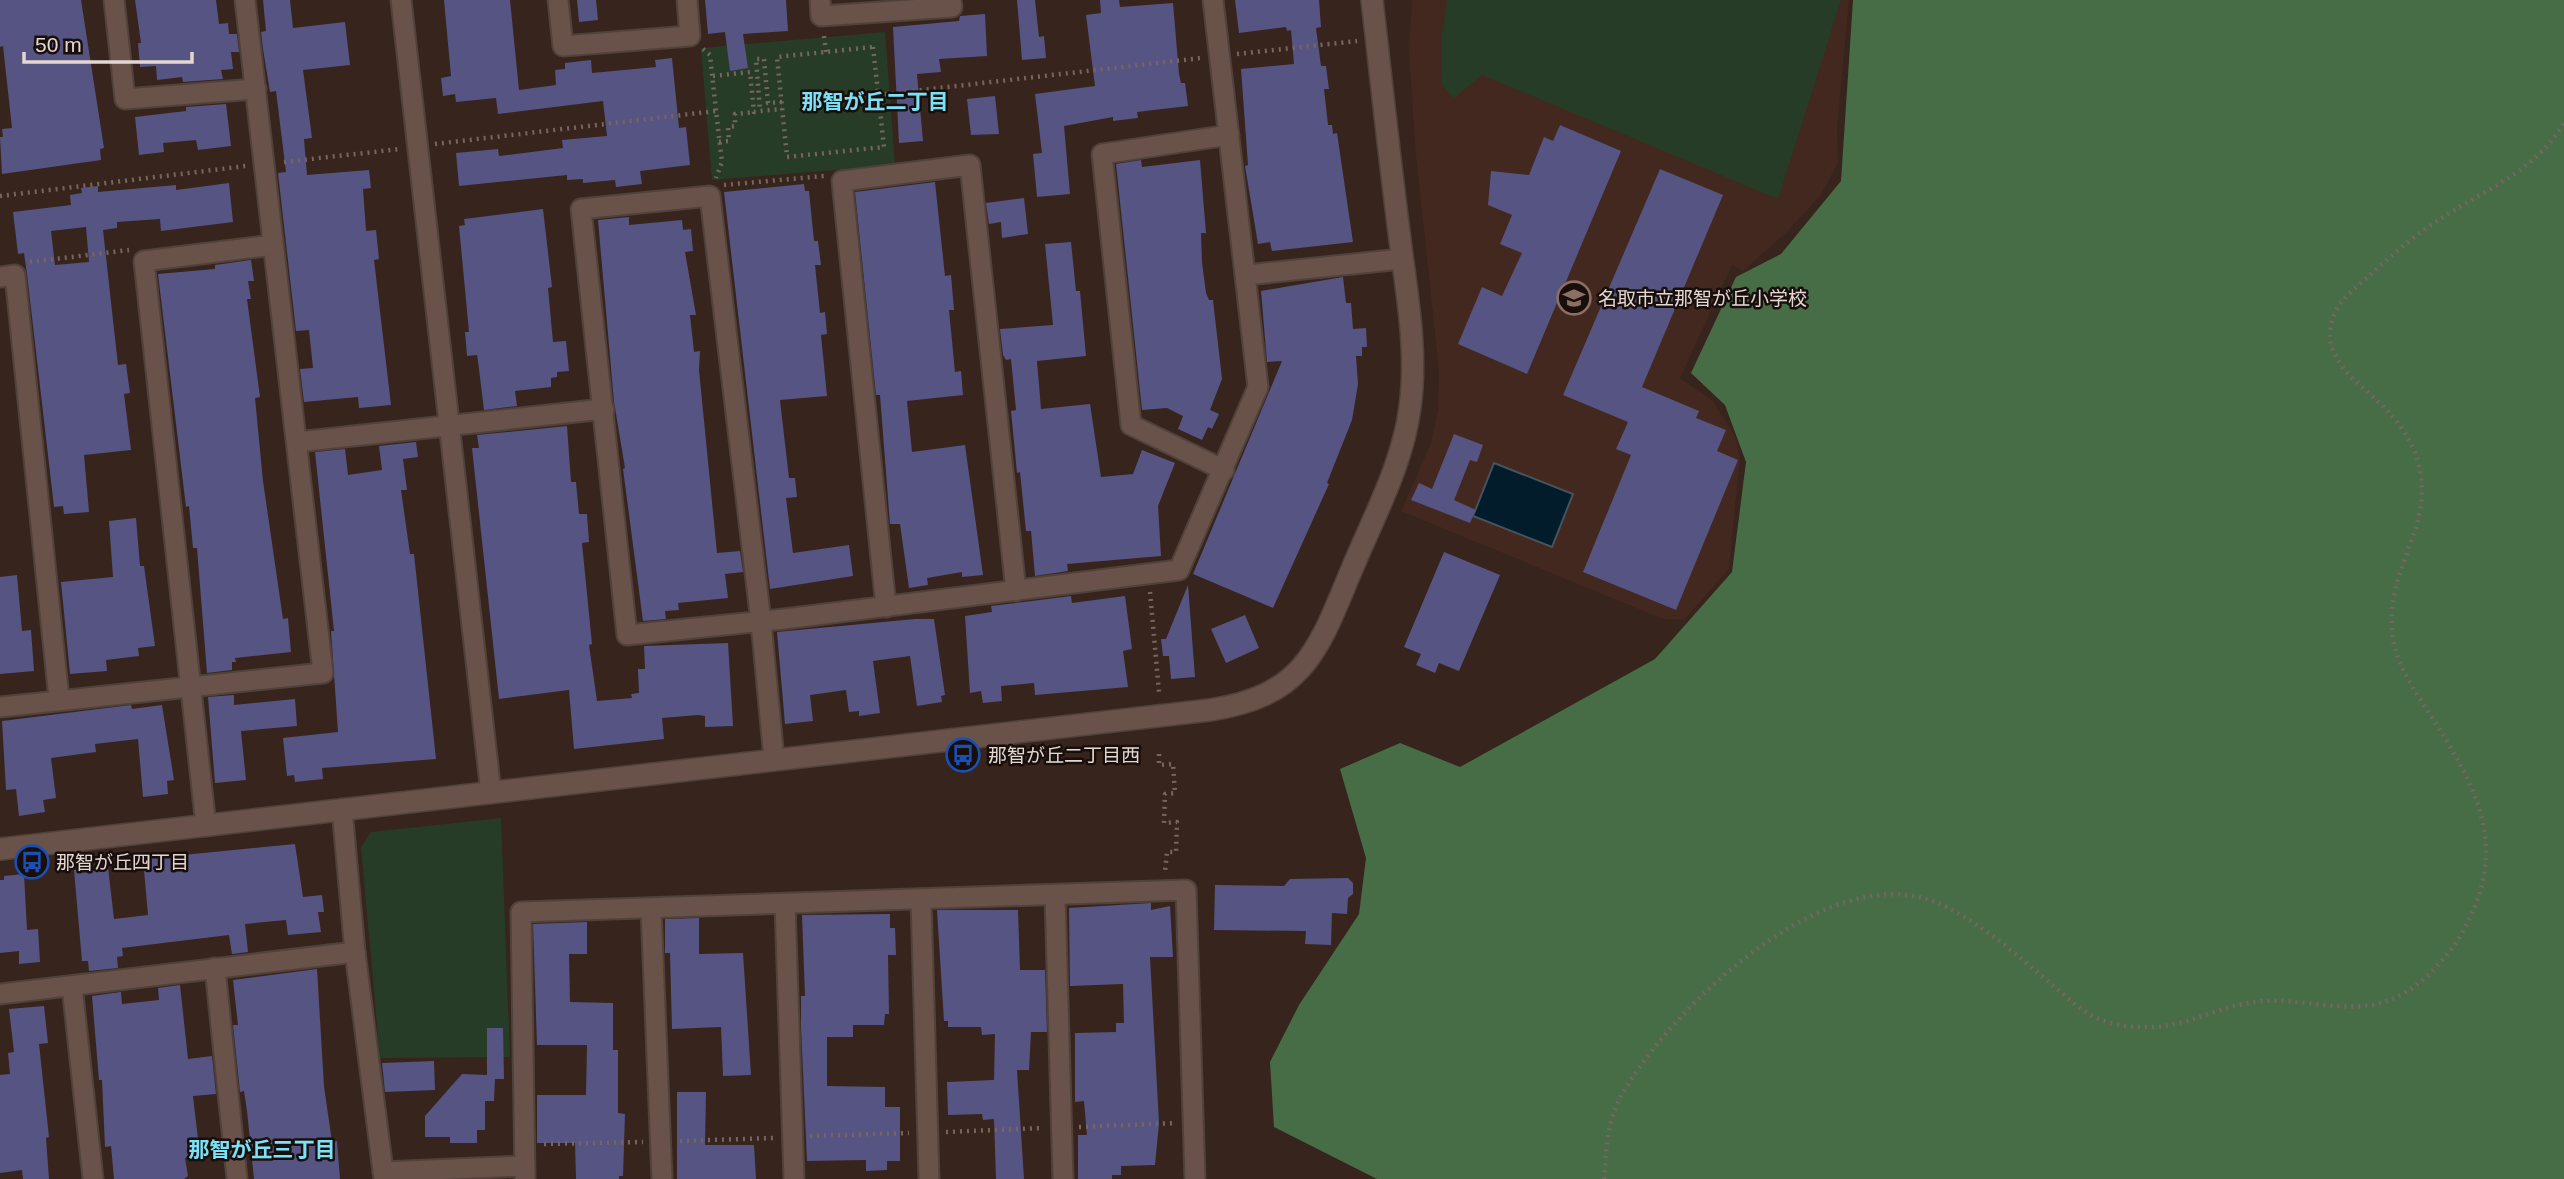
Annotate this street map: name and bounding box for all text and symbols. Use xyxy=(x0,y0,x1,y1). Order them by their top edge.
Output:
scale bar xyxy=(24,21,192,65)
text: 50 m xyxy=(35,33,82,56)
district label: 那智が丘二丁目 xyxy=(802,90,949,113)
school or university icon: 名取市立那智が丘小学校 xyxy=(1555,279,1593,317)
place label: 名取市立那智が丘小学校 xyxy=(1598,288,1807,309)
bus stop icon: 那智が丘二丁目西 xyxy=(944,736,982,774)
place label: 那智が丘二丁目西 xyxy=(988,745,1140,766)
bus stop icon: 那智が丘四丁目 xyxy=(13,843,51,881)
place label: 那智が丘四丁目 xyxy=(56,852,189,873)
district label: 那智が丘三丁目 xyxy=(189,1138,336,1161)

